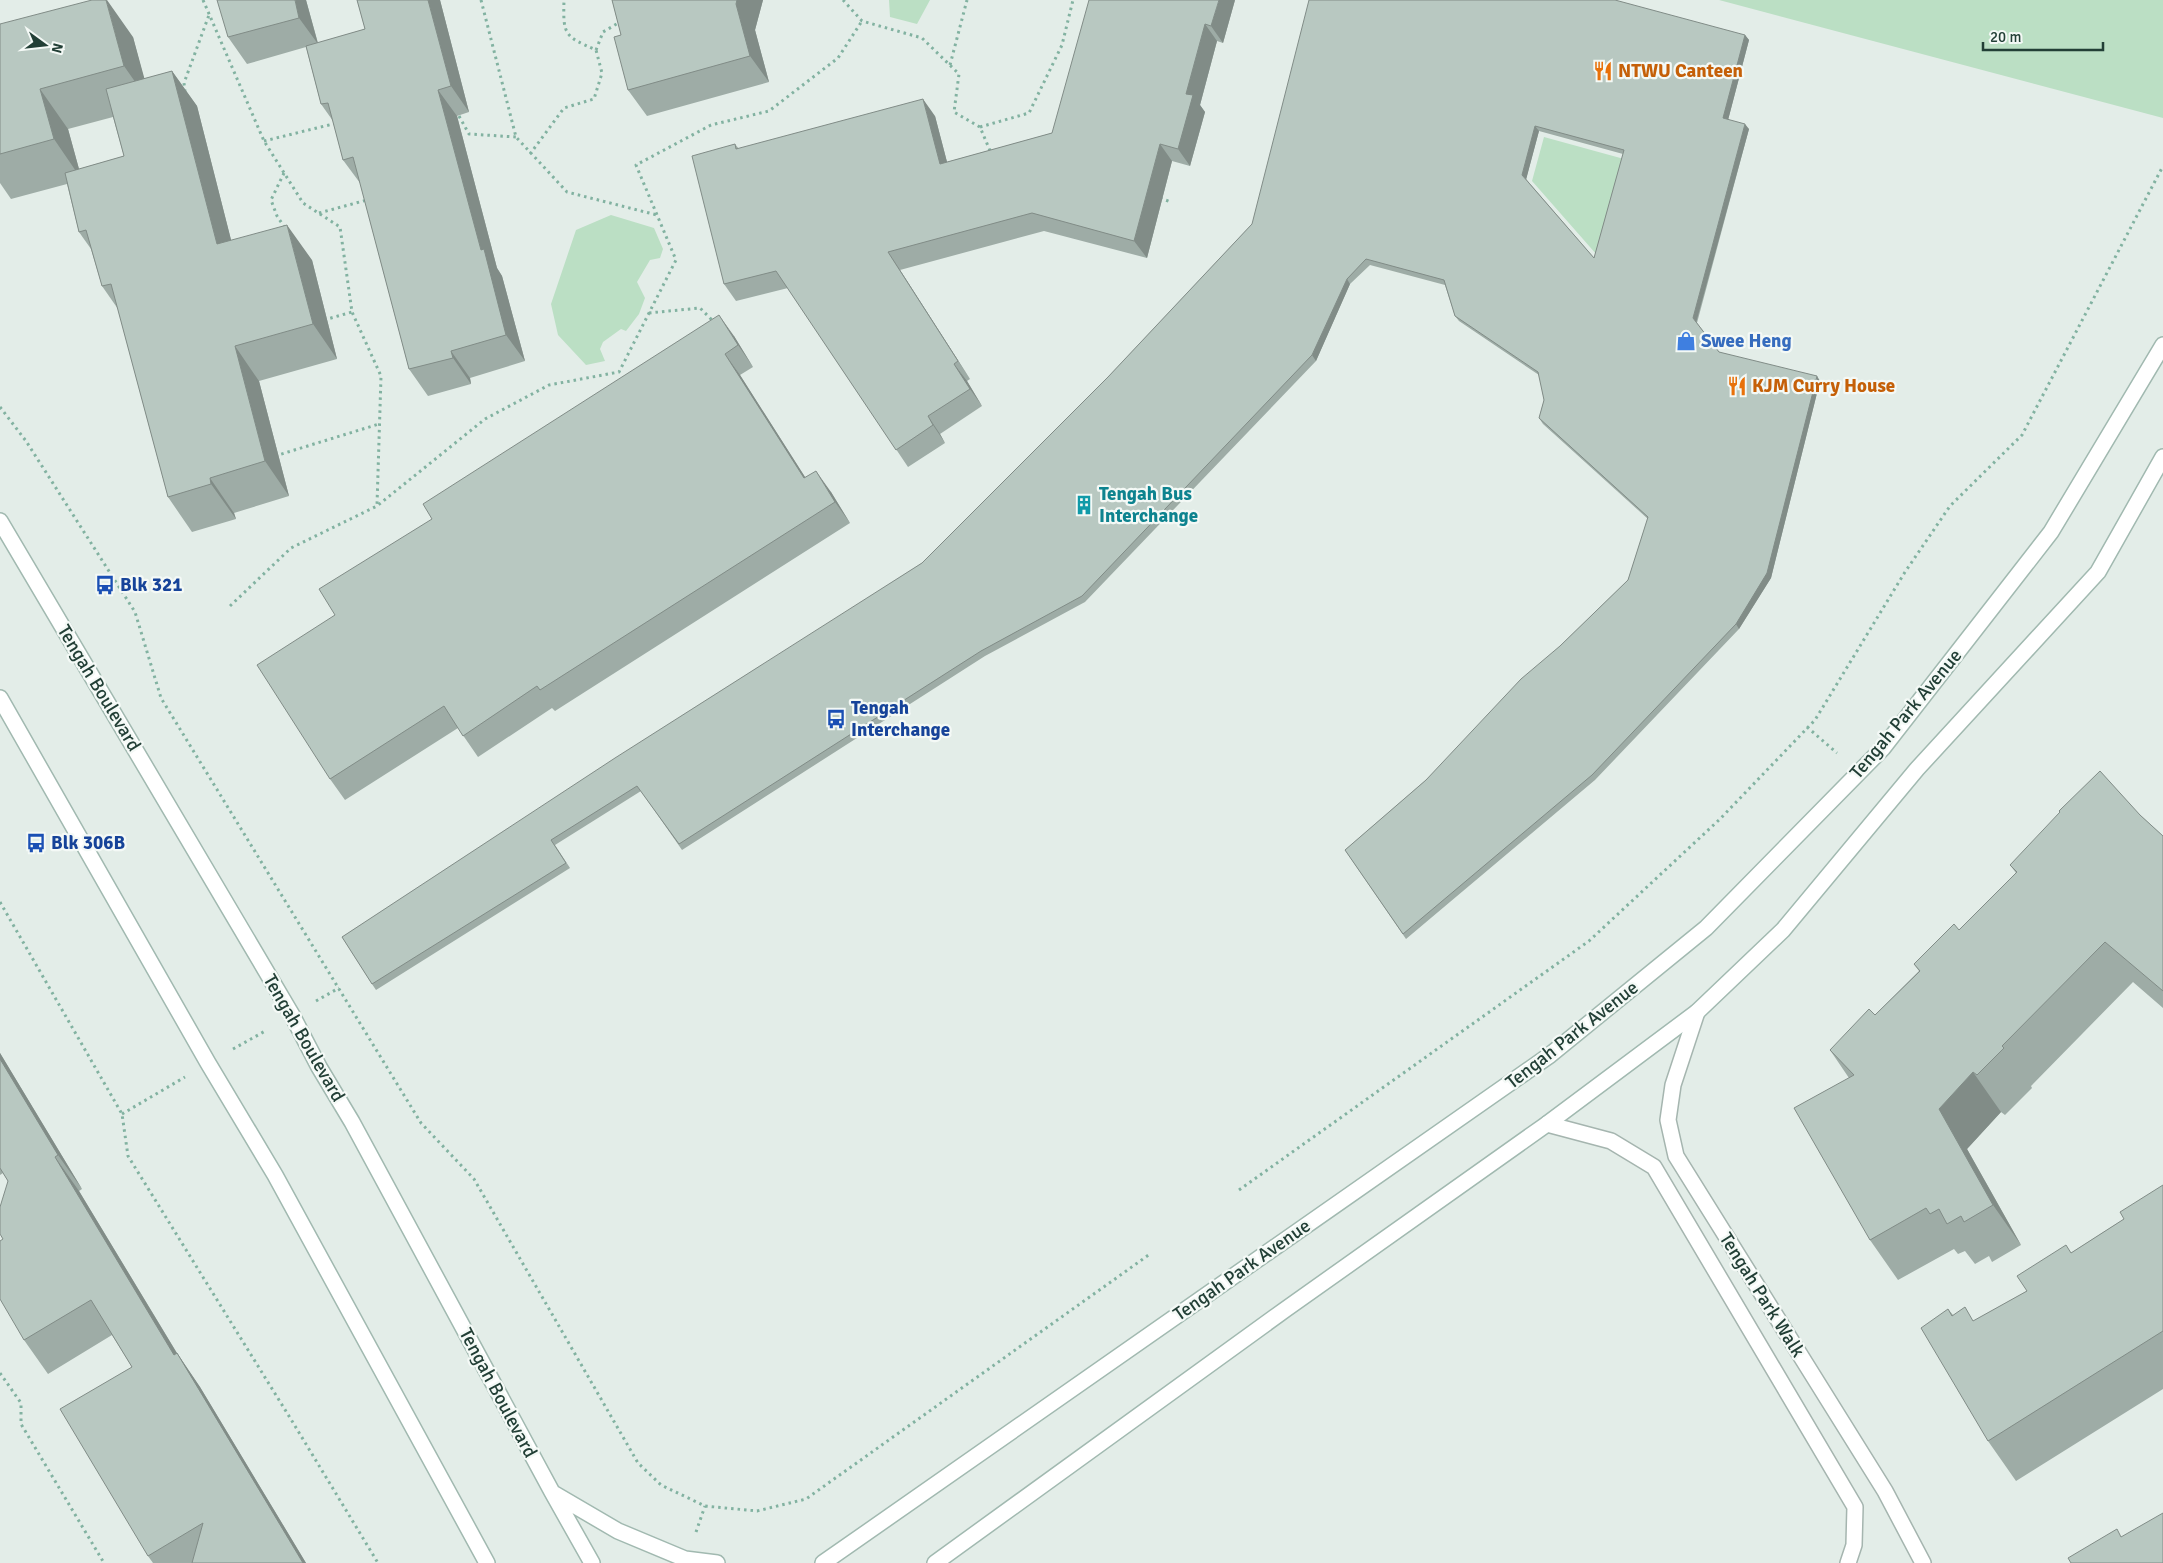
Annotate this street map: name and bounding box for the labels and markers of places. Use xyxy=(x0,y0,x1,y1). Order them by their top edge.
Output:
place label: NTWU Canteen xyxy=(1618,59,1743,83)
restaurant icon: NTWU Canteen xyxy=(1592,60,1614,82)
place label: Swee Heng xyxy=(1701,329,1792,353)
shop icon: Swee Heng xyxy=(1675,330,1697,352)
place label: KJM Curry House xyxy=(1752,374,1895,398)
restaurant icon: KJM Curry House xyxy=(1726,375,1748,397)
place label: Tengah Bus Interchange xyxy=(1099,482,1198,528)
building icon: Tengah Bus Interchange xyxy=(1073,494,1095,516)
place label: Blk 321 xyxy=(120,573,183,597)
bus stop icon: Blk 321 xyxy=(94,574,116,596)
place label: Tengah Interchange xyxy=(851,696,950,742)
bus stop icon: Tengah Interchange xyxy=(825,708,847,730)
place label: Blk 306B xyxy=(51,831,126,855)
bus stop icon: Blk 306B xyxy=(25,832,47,854)

